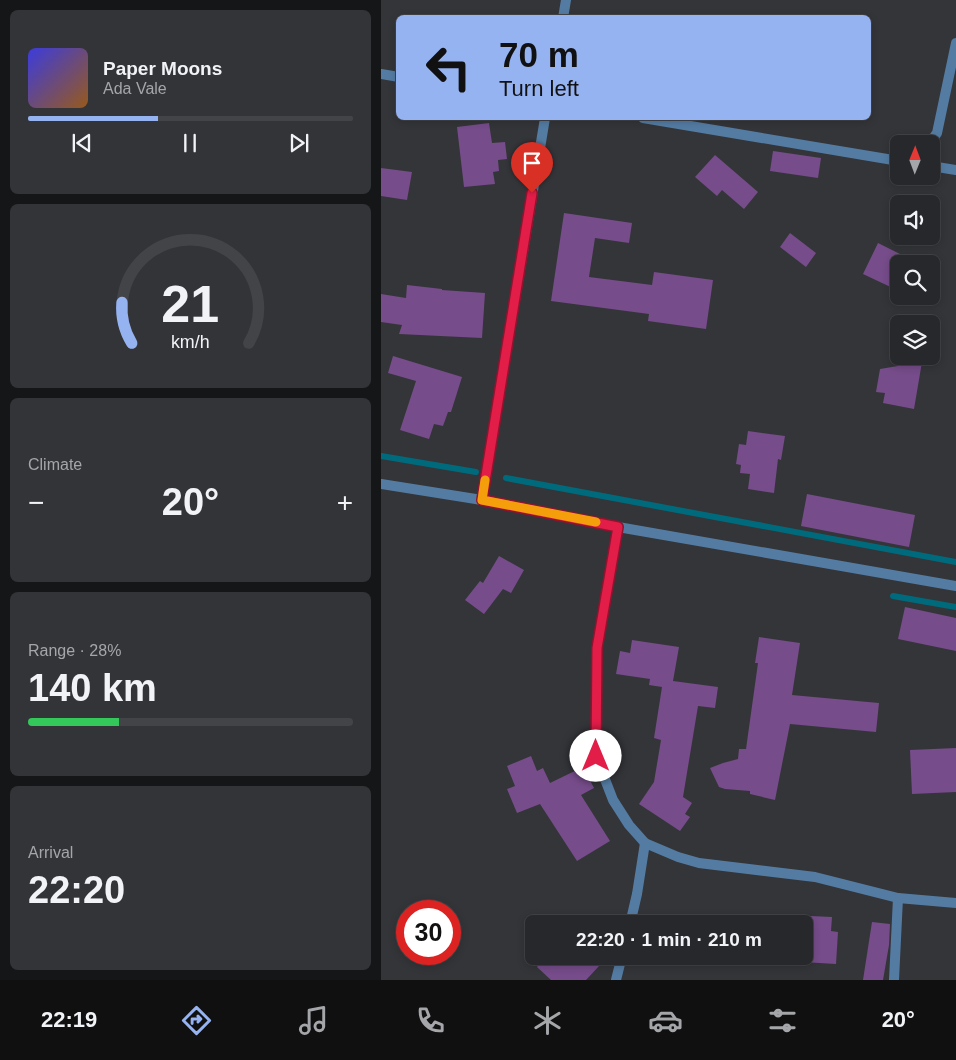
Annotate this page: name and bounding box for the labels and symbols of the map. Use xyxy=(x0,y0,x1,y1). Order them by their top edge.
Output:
north arrow xyxy=(890,135,940,185)
pin xyxy=(511,142,553,193)
position arrow xyxy=(569,729,621,781)
speed limit sign: 30 xyxy=(396,900,461,965)

